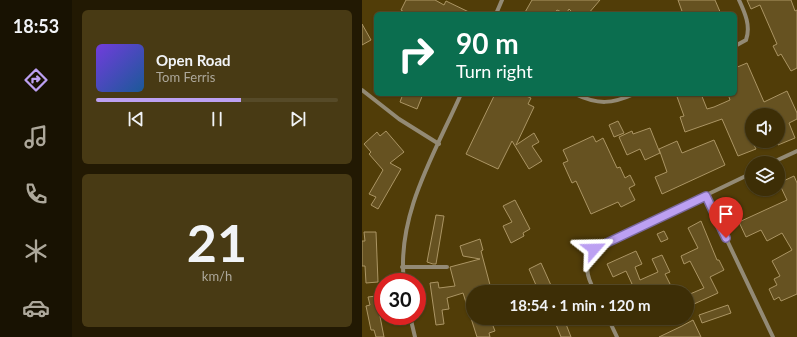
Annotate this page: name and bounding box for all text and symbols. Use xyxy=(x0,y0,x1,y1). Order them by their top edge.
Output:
text: 18:53 xyxy=(13,15,59,37)
text: 90 m xyxy=(456,26,519,60)
icon: right xyxy=(390,28,442,80)
text: Open Road xyxy=(156,51,231,69)
text: Turn right xyxy=(456,60,533,82)
icon: directions xyxy=(22,66,50,94)
text: Tom Ferris xyxy=(156,69,215,85)
icon: previous xyxy=(125,108,147,130)
icon: pause xyxy=(206,108,228,130)
icon: next xyxy=(287,108,309,130)
map controls xyxy=(745,108,785,196)
button: sound xyxy=(745,108,785,148)
icon: music xyxy=(22,123,50,151)
button: layers xyxy=(745,156,785,196)
icon: phone xyxy=(22,180,50,208)
pin xyxy=(709,197,743,238)
icon: arrive xyxy=(715,203,737,225)
text: 21 xyxy=(187,211,247,273)
position arrow xyxy=(573,228,615,270)
icon: climate xyxy=(22,237,50,265)
text: km/h xyxy=(202,268,232,284)
speed limit sign: 30 xyxy=(374,273,426,325)
icon: car xyxy=(22,294,50,322)
text: 18:54 · 1 min · 120 m xyxy=(510,296,650,314)

